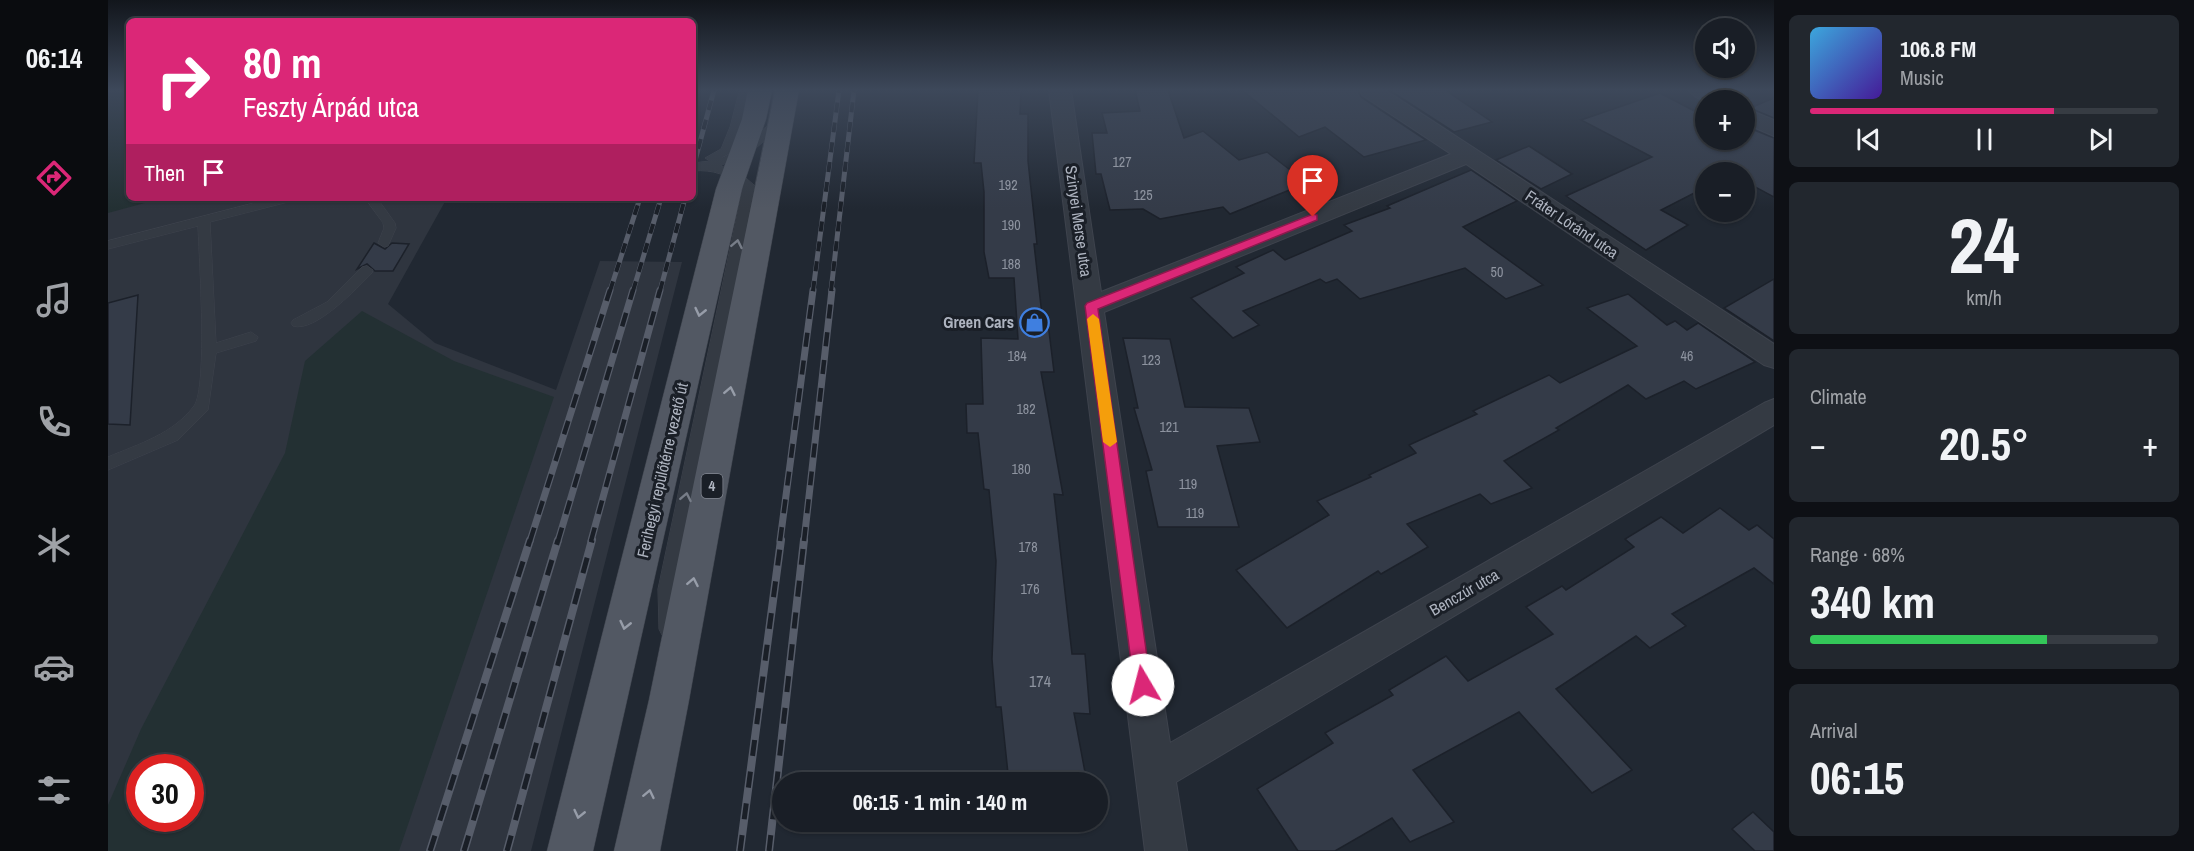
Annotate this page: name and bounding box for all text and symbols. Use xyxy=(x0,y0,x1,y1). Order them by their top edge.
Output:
map controls xyxy=(1695,18,1755,222)
button: sound xyxy=(1695,18,1755,78)
text: 106.8 FM xyxy=(1900,34,1976,64)
text: 80 m xyxy=(243,35,322,91)
text: 06:14 xyxy=(26,40,82,76)
icon: right xyxy=(144,42,222,120)
text: Music xyxy=(1900,64,1944,91)
text: Feszty Árpád utca xyxy=(243,89,419,125)
button: + xyxy=(1695,90,1755,150)
icon: previous xyxy=(1852,123,1885,156)
icon: pause xyxy=(1968,123,2001,156)
icon: next xyxy=(2084,123,2117,156)
house number: 127 xyxy=(1112,153,1132,171)
pin xyxy=(1287,155,1338,217)
icon: arrive xyxy=(197,156,230,189)
icon: directions xyxy=(33,157,75,199)
text: Then xyxy=(144,158,185,188)
button: − xyxy=(1695,162,1755,222)
street label: Szinyei Merse utca xyxy=(1060,164,1098,279)
icon: arrive xyxy=(1296,164,1329,197)
house number: 192 xyxy=(998,176,1018,194)
street label: Fráter Lóránd utca xyxy=(1521,185,1623,264)
house number: 125 xyxy=(1133,186,1153,204)
text: 24 xyxy=(1948,192,2020,297)
house number: 190 xyxy=(1001,216,1021,234)
one-way arrow xyxy=(730,239,743,249)
house number: 188 xyxy=(1001,255,1021,273)
house number: 50 xyxy=(1491,263,1503,281)
icon: music xyxy=(33,279,75,321)
text: km/h xyxy=(1966,284,2002,311)
shop icon: Green Cars xyxy=(1019,306,1051,338)
one-way arrow xyxy=(694,307,707,317)
place label: Green Cars xyxy=(943,311,1014,333)
house number: 184 xyxy=(1007,347,1027,365)
house number: 46 xyxy=(1681,347,1693,365)
house number: 123 xyxy=(1141,351,1161,369)
street label: Ferihegyi repülőtérre vezető út xyxy=(631,380,693,560)
text: Climate xyxy=(1810,383,1867,410)
one-way arrow xyxy=(723,386,736,396)
house number: 182 xyxy=(1016,400,1036,418)
icon: phone xyxy=(33,401,75,443)
text: 20.5° xyxy=(1939,413,2029,474)
house number: 121 xyxy=(1159,418,1179,436)
text: − xyxy=(1810,422,1826,466)
text: + xyxy=(2142,422,2158,466)
house number: 180 xyxy=(1011,460,1031,478)
road number: 4 xyxy=(702,474,722,498)
house number: 119 xyxy=(1179,475,1197,493)
one-way arrow xyxy=(679,492,692,502)
house number: 119 xyxy=(1186,504,1204,522)
icon: climate xyxy=(33,524,75,566)
house number: 178 xyxy=(1018,538,1038,556)
text: Range · 68% xyxy=(1810,541,1905,568)
street label: Benczúr utca xyxy=(1425,563,1503,621)
text: 340 km xyxy=(1810,571,1935,632)
one-way arrow xyxy=(686,578,699,588)
house number: 176 xyxy=(1020,580,1040,598)
one-way arrow xyxy=(619,619,632,629)
icon: car xyxy=(33,646,75,688)
position arrow xyxy=(1111,653,1175,717)
house number: 174 xyxy=(1029,670,1051,692)
text: Arrival xyxy=(1810,717,1857,744)
text: 06:15 xyxy=(1810,747,1904,808)
speed limit sign: 30 xyxy=(126,754,204,832)
icon: filters xyxy=(33,769,75,811)
text: 06:15 · 1 min · 140 m xyxy=(853,787,1027,817)
one-way arrow xyxy=(642,789,655,799)
one-way arrow xyxy=(574,809,587,819)

